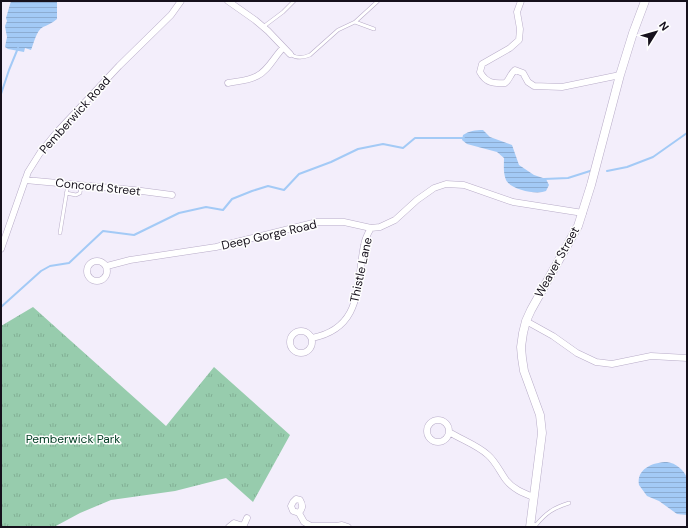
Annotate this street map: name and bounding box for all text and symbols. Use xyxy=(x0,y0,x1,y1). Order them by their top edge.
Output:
north arrow xyxy=(636,12,676,52)
text: N xyxy=(656,19,672,33)
street label: Pemberwick Road xyxy=(36,73,114,157)
street label: Concord Street xyxy=(55,175,142,199)
street label: Deep Gorge Road xyxy=(220,216,318,254)
street label: Weaver Street xyxy=(531,223,583,300)
street label: Thistle Lane xyxy=(346,236,376,304)
park label: Pemberwick Park xyxy=(26,431,120,447)

